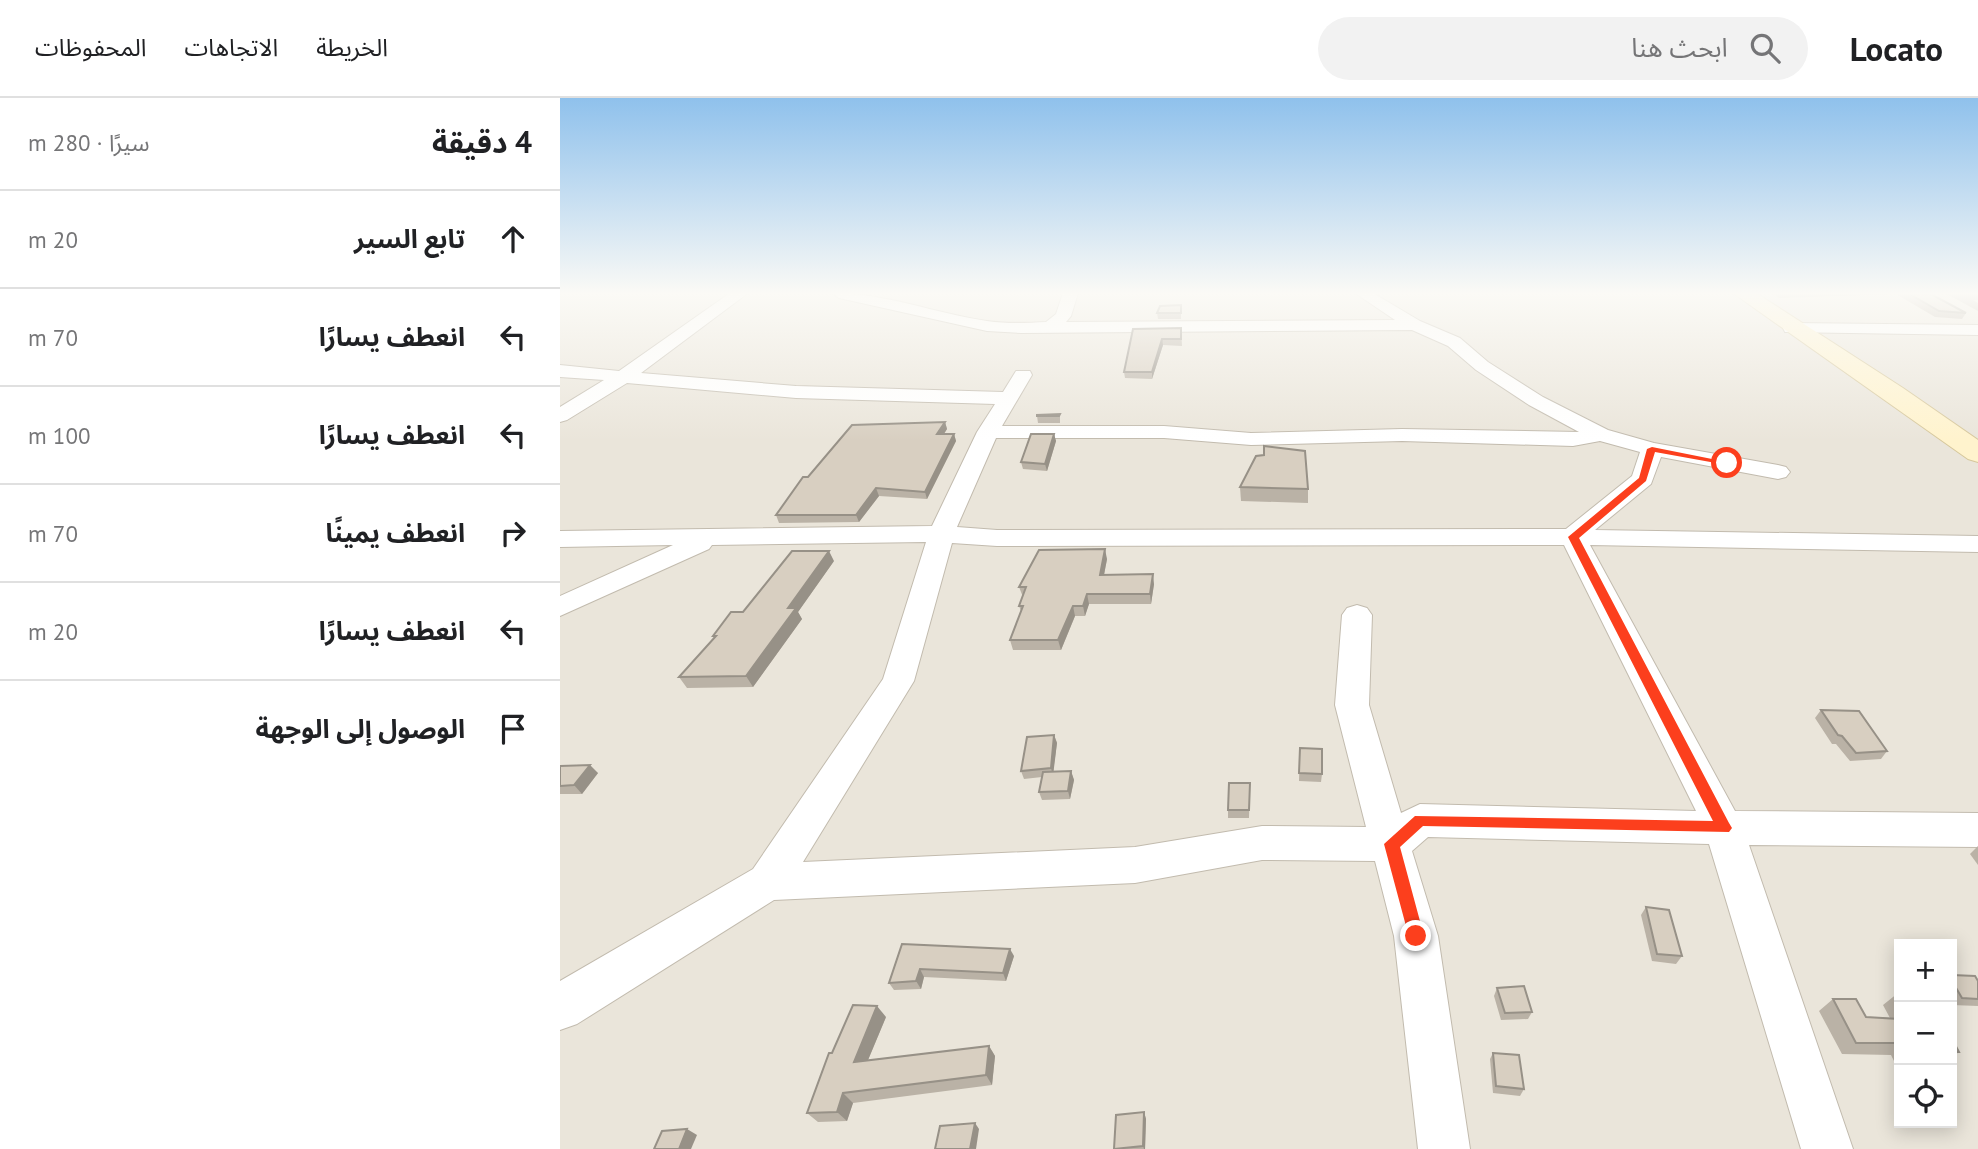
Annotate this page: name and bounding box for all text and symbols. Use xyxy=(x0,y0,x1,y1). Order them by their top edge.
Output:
search box xyxy=(1318,17,1808,80)
text: Locato xyxy=(1850,27,1943,70)
icon: search xyxy=(1746,29,1784,67)
text: ابحث هنا xyxy=(1631,31,1728,64)
text: المحفوظات xyxy=(35,32,146,63)
text: الاتجاهات xyxy=(184,32,278,63)
text: الخريطة xyxy=(316,32,388,63)
text: 4 دقيقة xyxy=(432,122,532,161)
text: سيرًا · 280 m xyxy=(28,128,150,157)
icon: ahead xyxy=(494,220,532,258)
text: تابع السير xyxy=(354,222,465,255)
text: 20 m xyxy=(28,225,78,254)
icon: left xyxy=(494,318,532,356)
text: انعطف يسارًا xyxy=(319,320,465,353)
text: 70 m xyxy=(28,323,78,352)
icon: left xyxy=(494,416,532,454)
text: انعطف يسارًا xyxy=(319,418,465,451)
text: 100 m xyxy=(28,421,90,450)
route start xyxy=(1711,447,1742,478)
icon: right xyxy=(494,514,532,552)
text: انعطف يمينًا xyxy=(325,516,465,549)
text: 70 m xyxy=(28,519,78,548)
icon: left xyxy=(494,612,532,650)
text: انعطف يسارًا xyxy=(319,614,465,647)
text: 20 m xyxy=(28,617,78,646)
icon: arrive xyxy=(494,710,532,748)
text: الوصول إلى الوجهة xyxy=(256,712,465,745)
route end xyxy=(1400,920,1431,951)
map controls xyxy=(1894,939,1957,1128)
button: + xyxy=(1894,939,1957,1002)
button: − xyxy=(1894,1002,1957,1065)
button: locate xyxy=(1894,1065,1957,1128)

